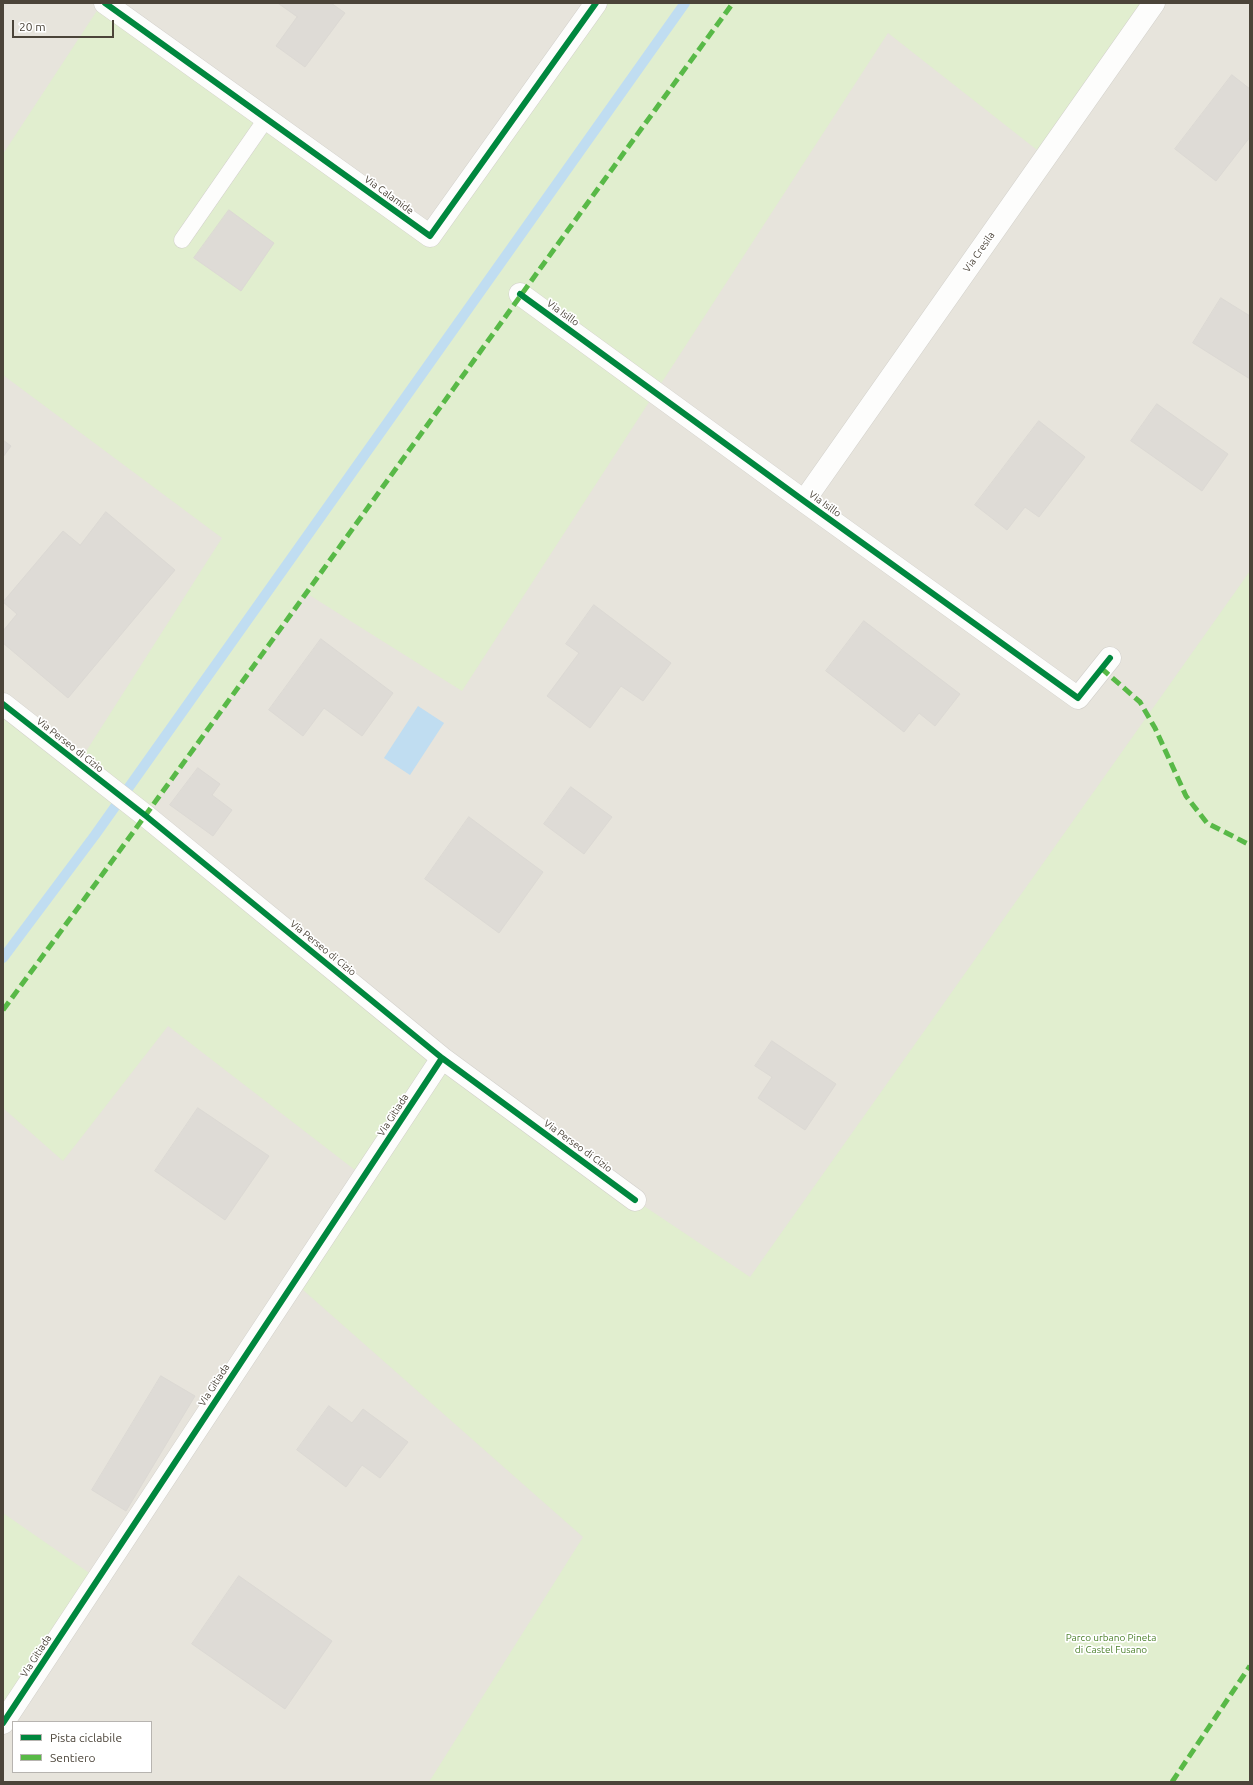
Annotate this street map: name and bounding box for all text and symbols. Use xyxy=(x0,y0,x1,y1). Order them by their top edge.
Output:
scale bar xyxy=(14,12,116,38)
text: 20 m xyxy=(19,20,46,33)
street label: Via Calamide xyxy=(362,173,416,217)
street label: Via Cresila xyxy=(961,230,997,274)
street label: Via Isillo xyxy=(545,297,581,329)
street label: Via Isillo xyxy=(807,488,843,520)
street label: Via Perseo di Cizio xyxy=(34,715,106,775)
street label: Via Perseo di Cizio xyxy=(288,918,358,978)
street label: Via Gitiada xyxy=(375,1092,411,1138)
street label: Via Perseo di Cizio xyxy=(541,1117,615,1175)
street label: Via Gitiada xyxy=(196,1362,232,1408)
park label: Parco urbano Pineta di Castel Fusano xyxy=(1066,1632,1156,1656)
street label: Via Gitiada xyxy=(18,1633,54,1679)
legend xyxy=(12,1721,152,1773)
text: Pista ciclabile xyxy=(50,1731,122,1744)
text: Sentiero xyxy=(50,1751,96,1764)

